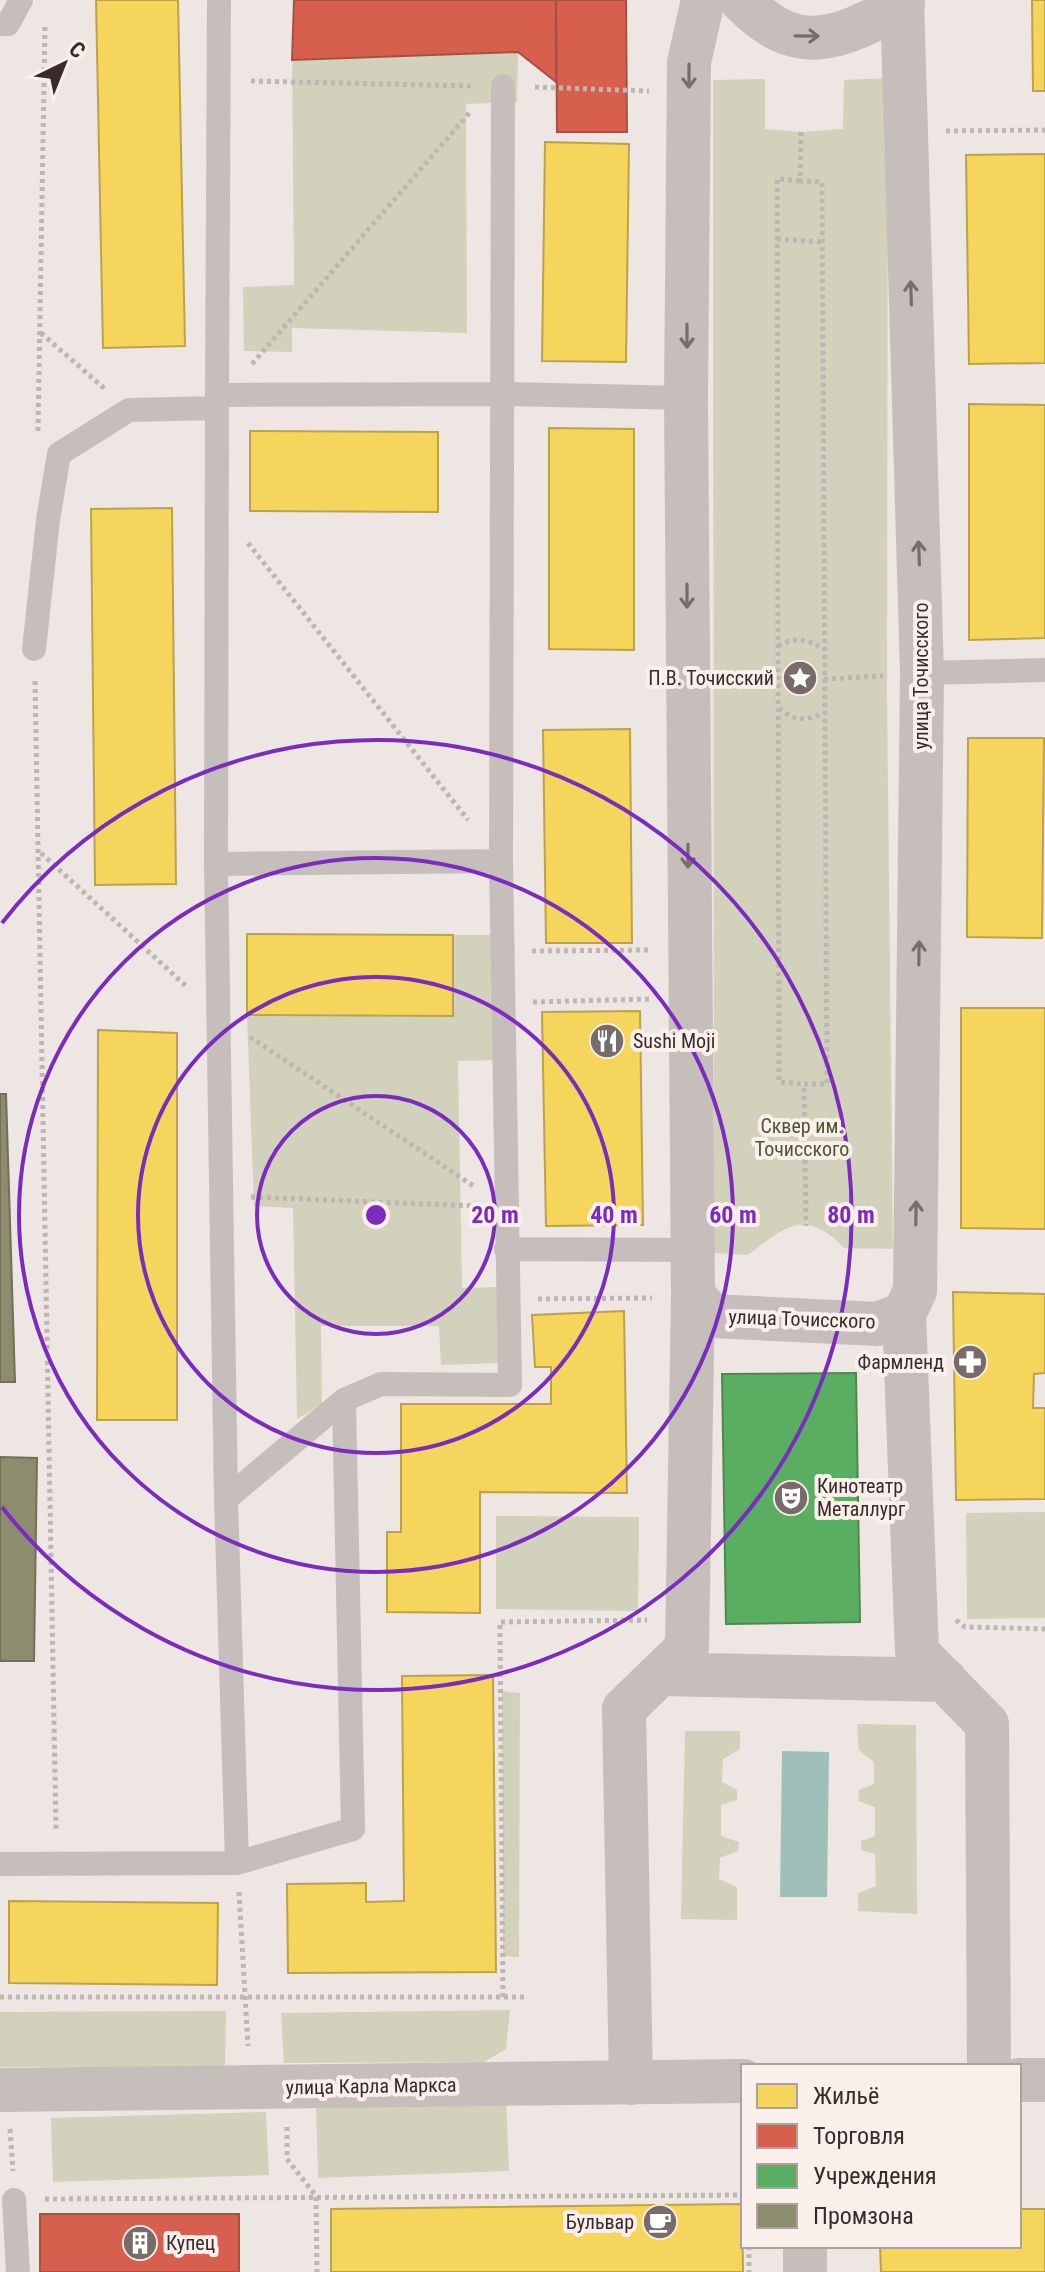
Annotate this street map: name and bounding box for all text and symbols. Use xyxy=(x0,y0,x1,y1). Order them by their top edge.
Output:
north arrow xyxy=(24,24,104,104)
one-way arrow xyxy=(793,28,819,44)
text: С xyxy=(64,36,90,63)
one-way arrow xyxy=(681,62,697,89)
one-way arrow xyxy=(903,280,919,307)
one-way arrow xyxy=(679,322,695,349)
one-way arrow xyxy=(911,540,926,567)
one-way arrow xyxy=(679,582,695,609)
street label: улица Точисского xyxy=(909,602,933,750)
place icon: П.В. Точисский xyxy=(781,659,819,697)
place label: П.В. Точисский xyxy=(648,666,774,690)
one-way arrow xyxy=(680,842,696,869)
one-way arrow xyxy=(911,940,927,967)
restaurant icon: Sushi Moji xyxy=(588,1022,626,1060)
place label: Sushi Moji xyxy=(633,1029,715,1053)
park label: Сквер им. Точисского xyxy=(755,1114,849,1161)
one-way arrow xyxy=(908,1200,923,1227)
centre of rings xyxy=(362,1201,390,1229)
text: 20 m xyxy=(471,1201,519,1229)
text: 40 m xyxy=(590,1201,638,1229)
text: 60 m xyxy=(709,1201,757,1229)
text: 80 m xyxy=(827,1201,875,1229)
street label: улица Точисского xyxy=(728,1304,876,1334)
pharmacy icon: Фармленд xyxy=(951,1343,989,1381)
place label: Фармленд xyxy=(858,1350,944,1374)
place label: Кинотеатр Металлург xyxy=(817,1474,906,1521)
theatre icon: Кинотеатр Металлург xyxy=(772,1479,810,1517)
legend xyxy=(741,2064,1021,2248)
street label: улица Карла Маркса xyxy=(285,2073,457,2099)
text: Жильё xyxy=(813,2082,879,2110)
text: Торговля xyxy=(813,2122,905,2150)
text: Учреждения xyxy=(813,2162,937,2190)
text: Промзона xyxy=(813,2202,914,2230)
cafe icon: Бульвар xyxy=(641,2203,679,2241)
place label: Бульвар xyxy=(566,2210,634,2234)
building icon: Купец xyxy=(121,2224,159,2262)
place label: Купец xyxy=(166,2231,215,2255)

